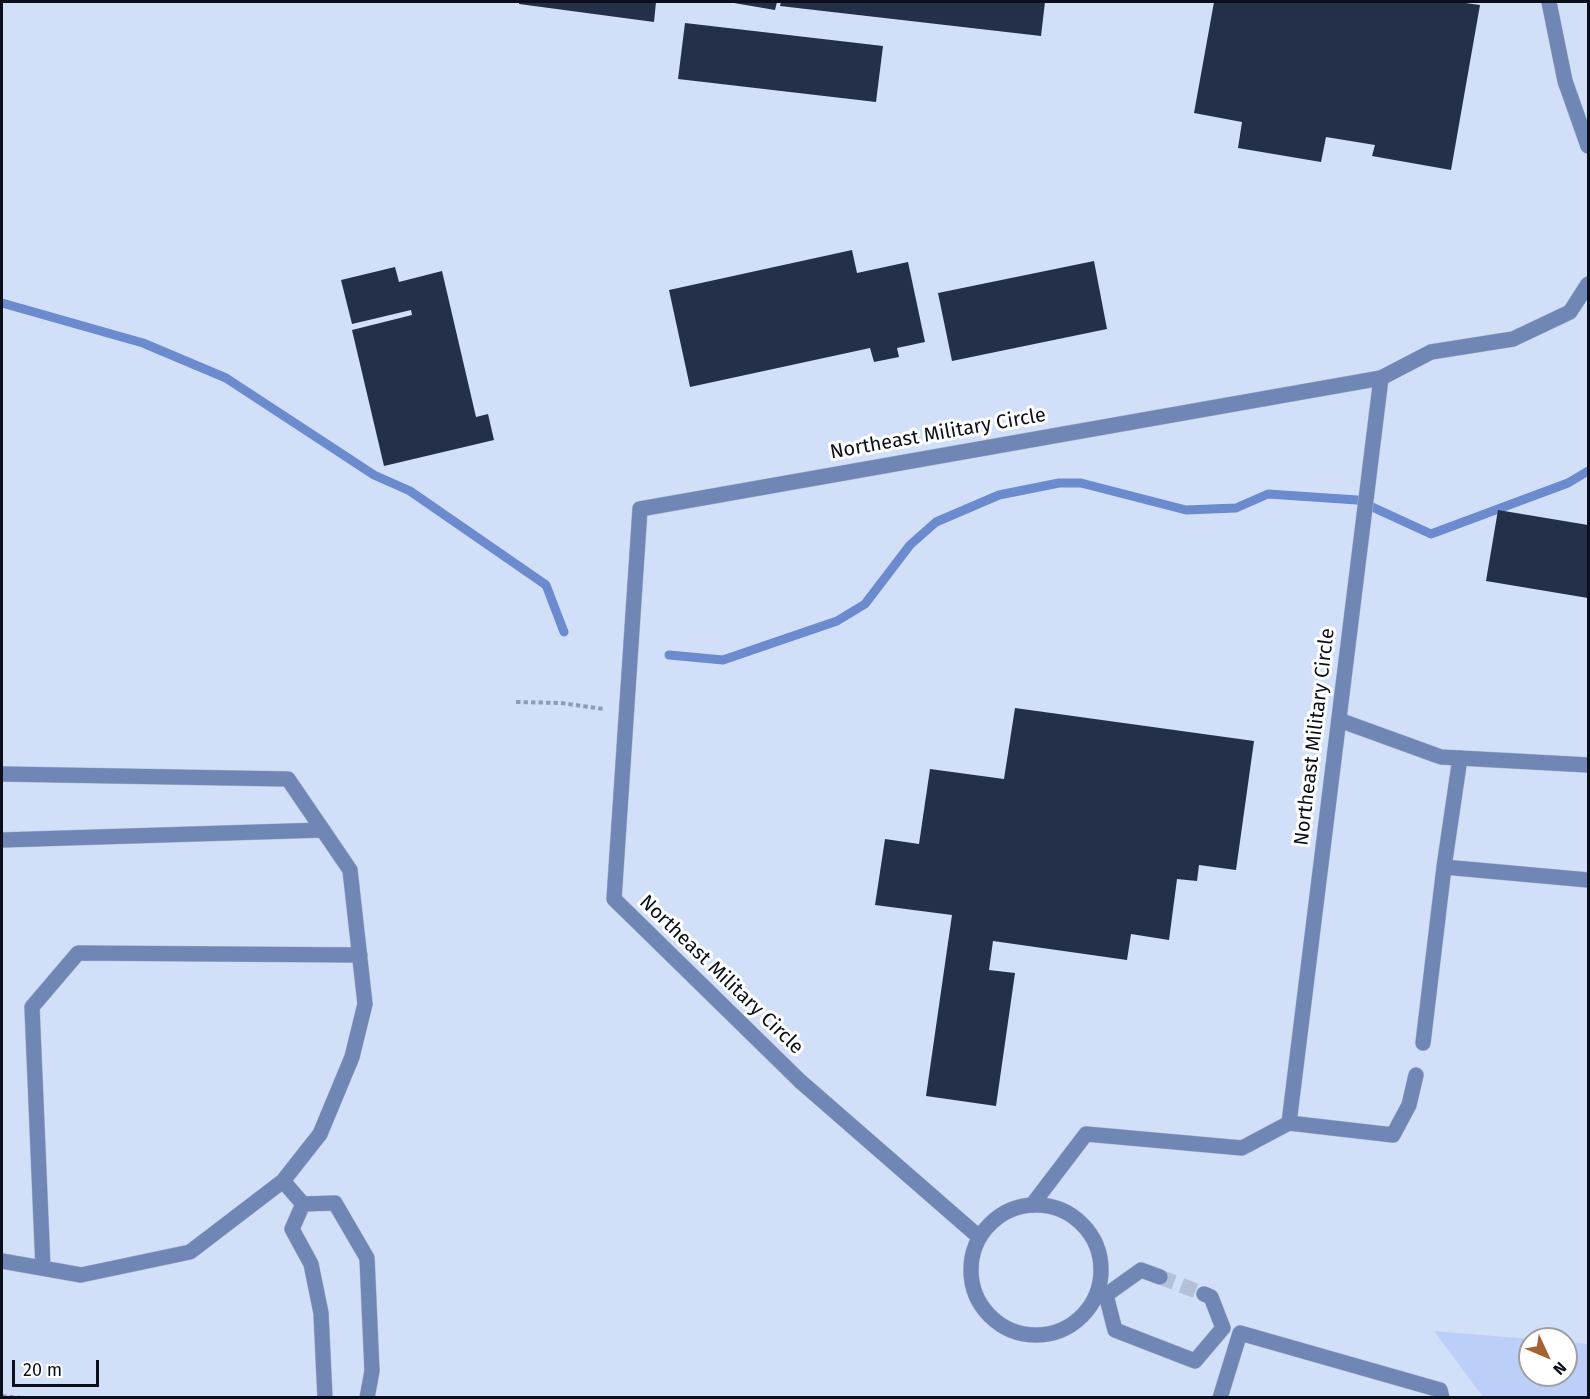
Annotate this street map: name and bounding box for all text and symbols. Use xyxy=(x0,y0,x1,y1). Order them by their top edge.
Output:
street label: Northeast Military Circle xyxy=(828,403,1048,465)
street label: Northeast Military Circle xyxy=(1290,627,1340,847)
street label: Northeast Military Circle xyxy=(634,890,808,1060)
north arrow xyxy=(1518,1327,1578,1387)
scale bar xyxy=(15,1348,102,1386)
text: N xyxy=(1549,1358,1570,1379)
text: 20 m xyxy=(23,1359,62,1381)

